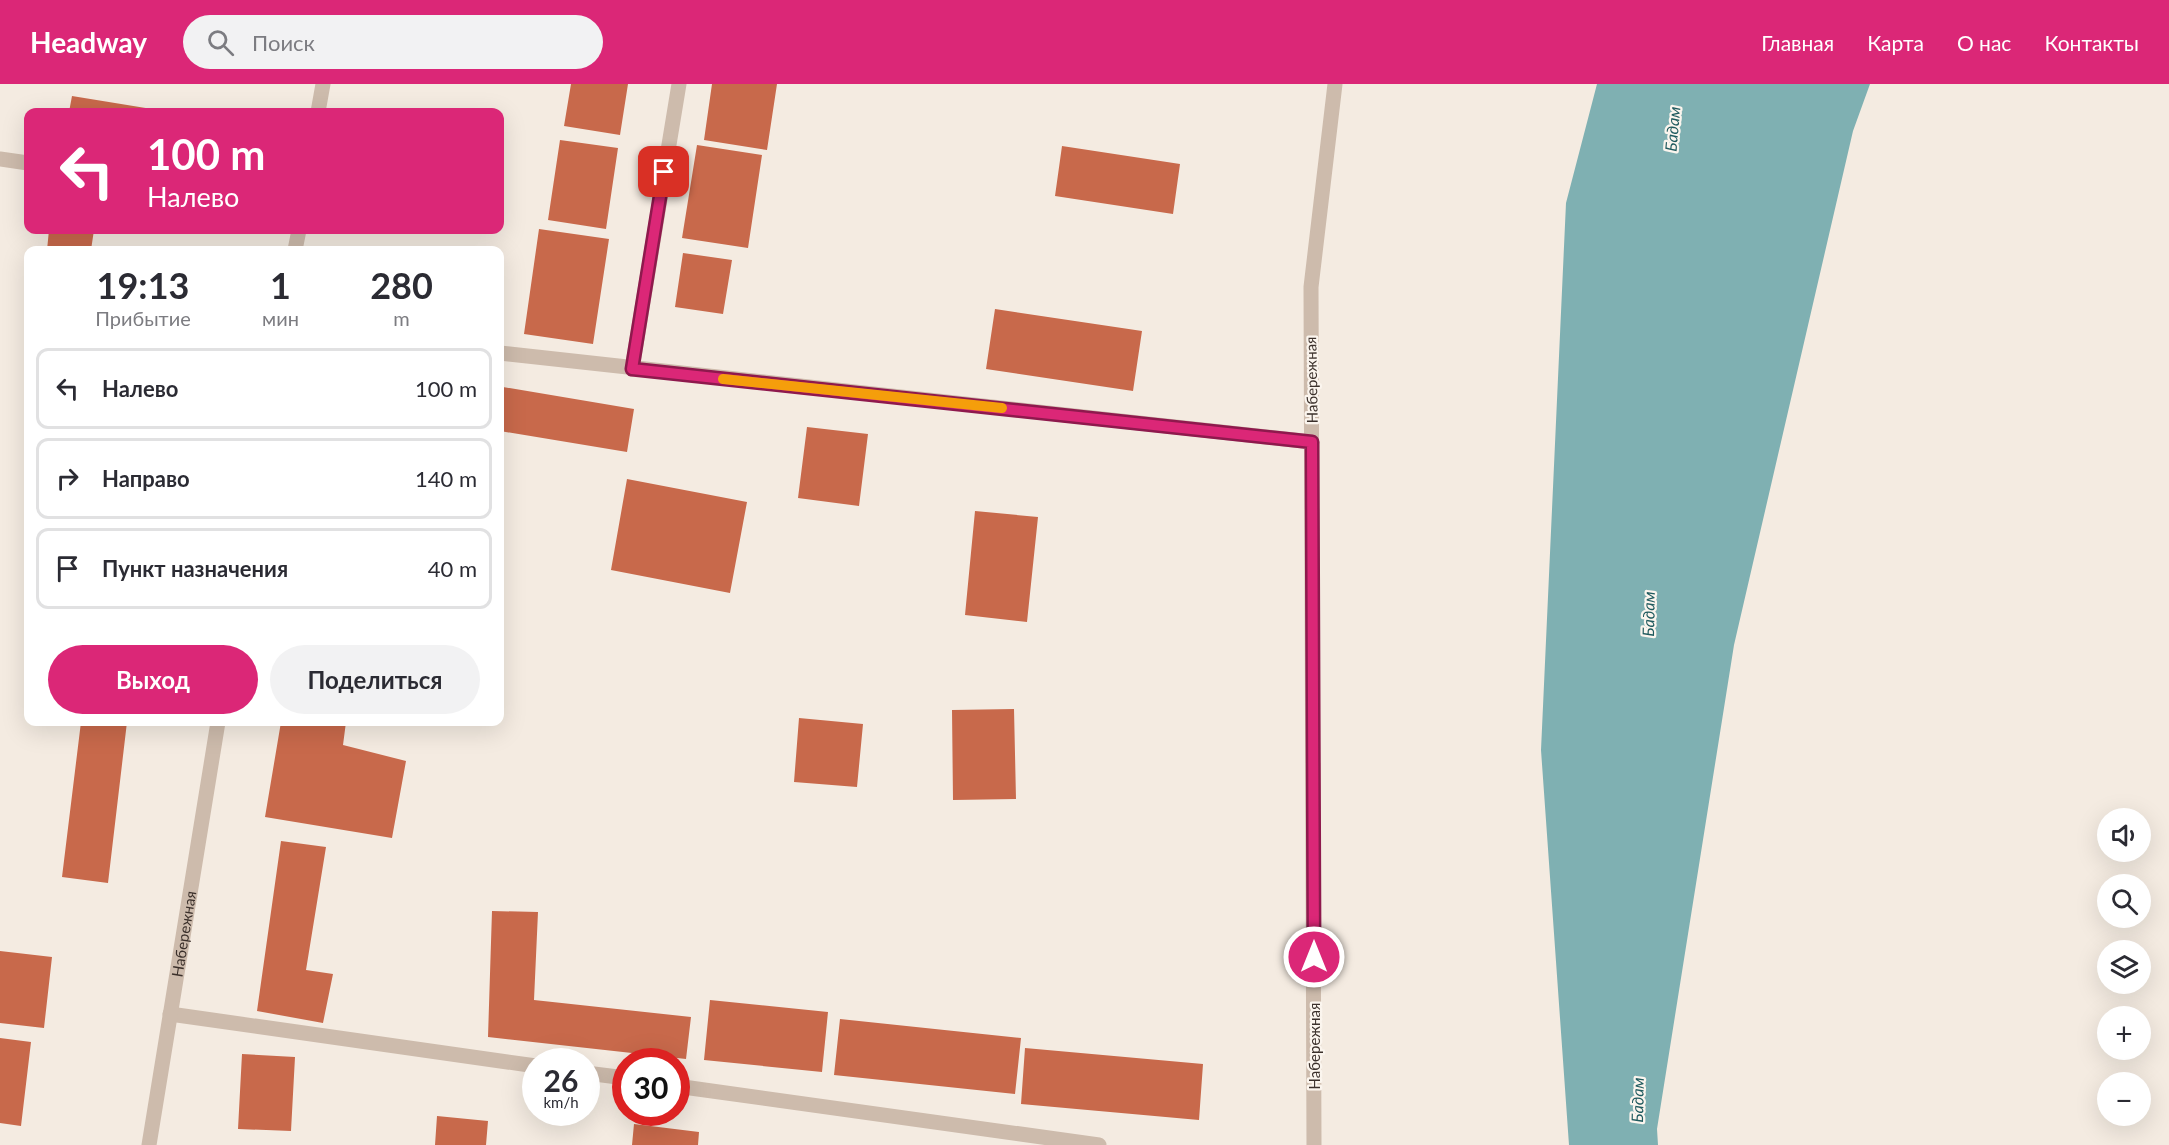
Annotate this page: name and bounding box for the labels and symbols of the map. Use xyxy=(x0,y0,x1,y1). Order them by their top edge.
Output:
water label: Бадам xyxy=(1661,106,1683,152)
pin xyxy=(638,146,689,197)
street label: Набережная xyxy=(1301,336,1321,424)
water label: Бадам xyxy=(1638,591,1658,637)
street label: Набережная xyxy=(168,889,199,978)
position arrow xyxy=(1282,925,1346,989)
street label: Набережная xyxy=(1305,1003,1323,1089)
speed limit sign: 30 xyxy=(612,1048,690,1126)
water label: Бадам xyxy=(1627,1077,1647,1123)

